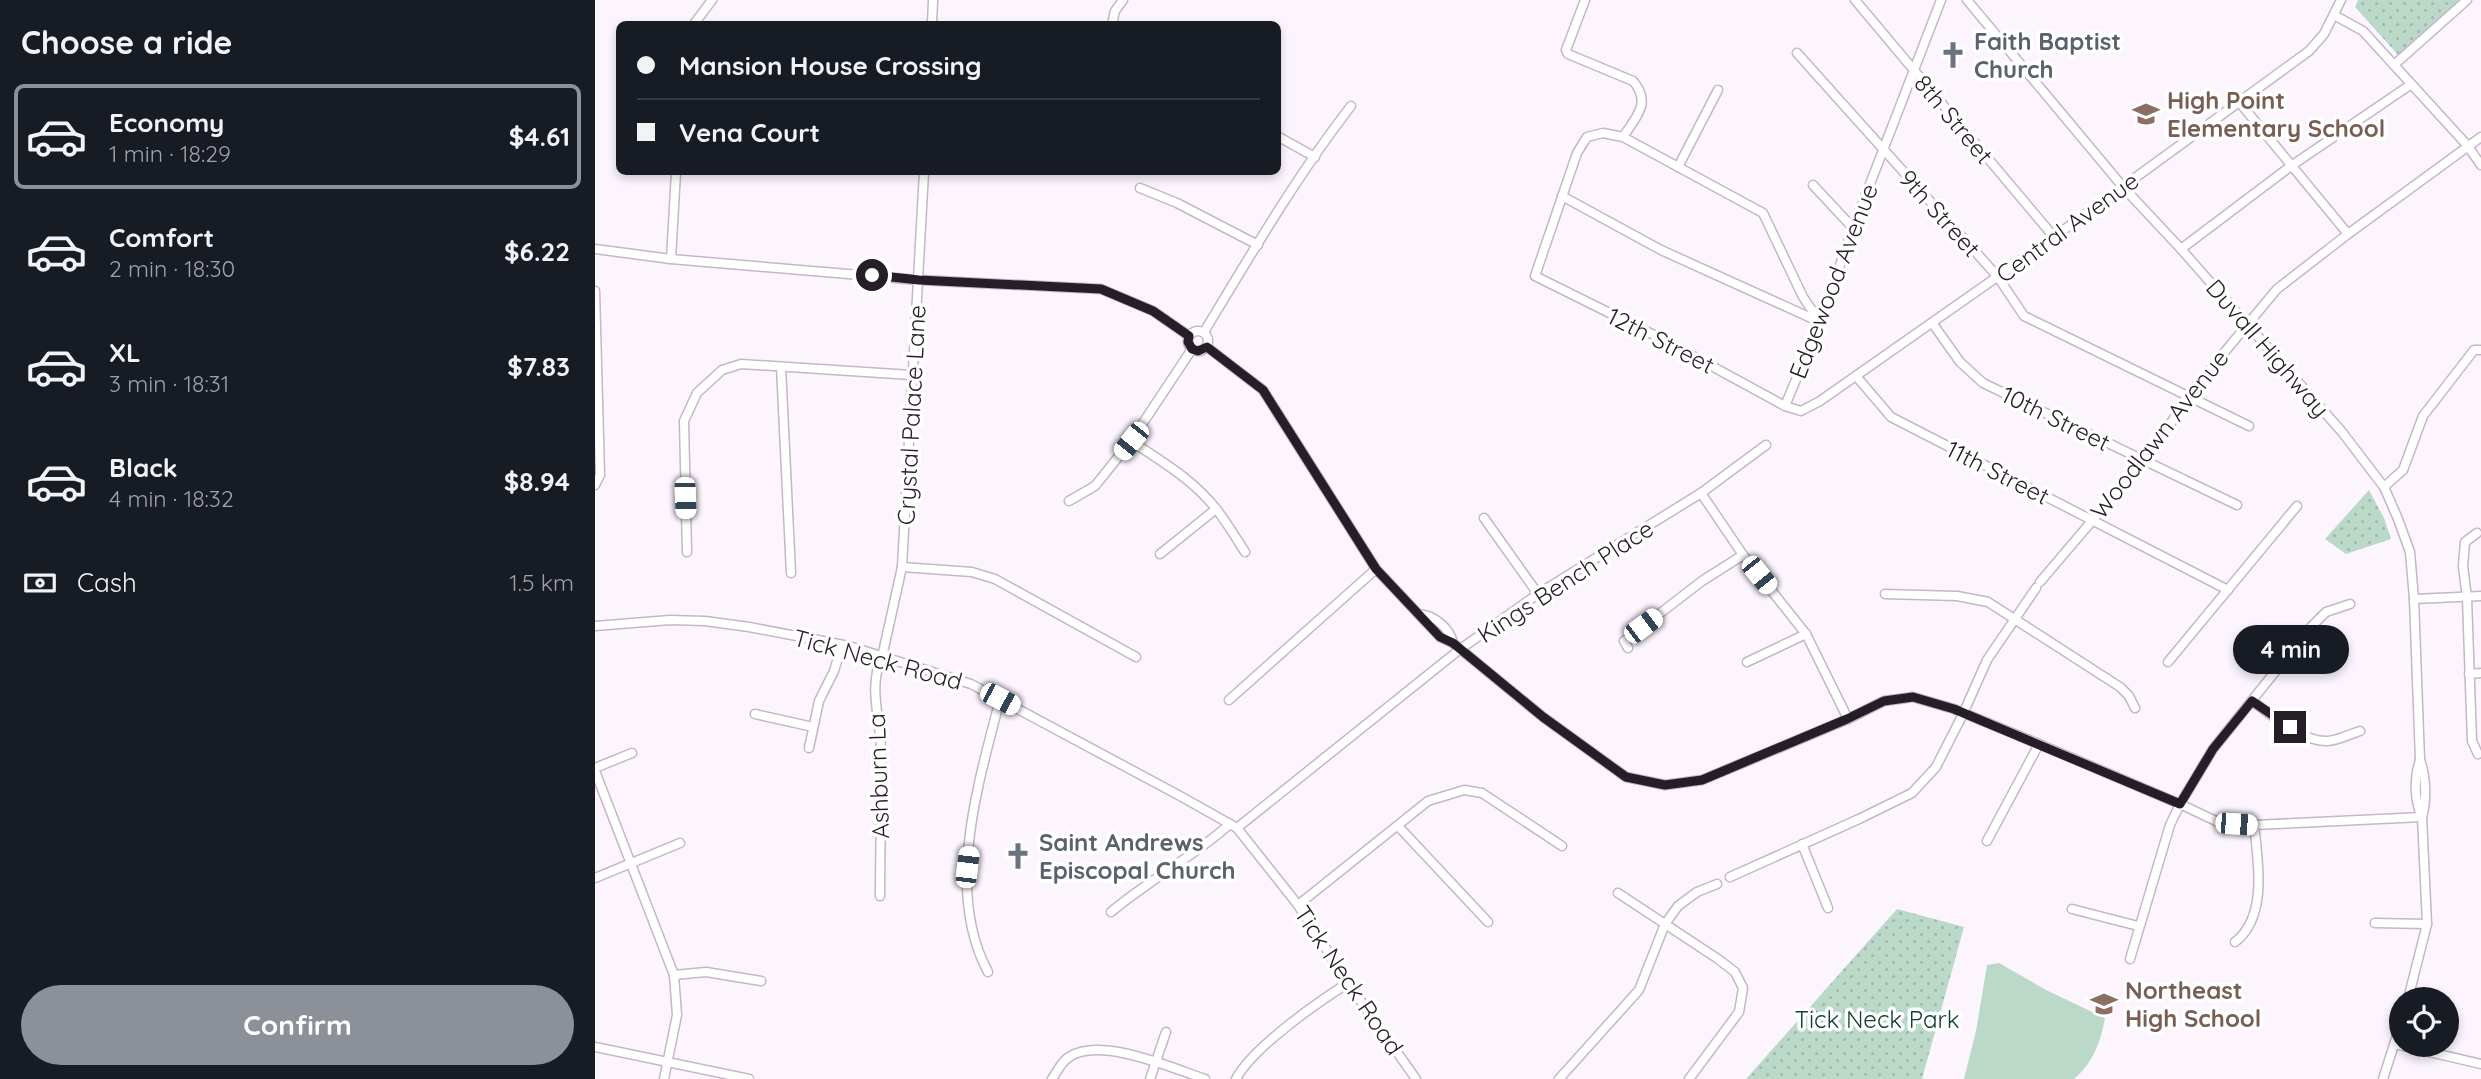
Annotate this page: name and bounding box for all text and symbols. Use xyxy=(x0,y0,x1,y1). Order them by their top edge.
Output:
text: Choose a ride xyxy=(21,22,233,62)
place label: Faith Baptist Church xyxy=(1974,26,2121,84)
church icon: Faith Baptist Church xyxy=(1938,40,1968,70)
text: Mansion House Crossing xyxy=(679,49,982,82)
street label: 8th Street xyxy=(1908,68,2000,170)
place label: High Point Elementary School xyxy=(2167,85,2385,143)
school or university icon: High Point Elementary School xyxy=(2131,99,2161,129)
icon: car xyxy=(25,105,88,168)
text: Economy xyxy=(109,106,224,139)
text: Vena Court xyxy=(679,116,820,149)
text: $4.61 xyxy=(509,120,570,153)
text: 1 min · 18:29 xyxy=(109,139,231,168)
street label: 9th Street xyxy=(1893,163,1987,263)
street label: Central Avenue xyxy=(1990,165,2144,289)
street label: Edgewood Avenue xyxy=(1782,179,1884,383)
icon: car xyxy=(25,220,88,283)
text: Comfort xyxy=(109,221,214,254)
text: $6.22 xyxy=(504,235,570,268)
text: 2 min · 18:30 xyxy=(109,254,235,283)
route start xyxy=(856,259,888,291)
street label: Duvall Highway xyxy=(2200,273,2336,423)
street label: 12th Street xyxy=(1602,300,1720,380)
street label: Crystal Palace Lane xyxy=(890,304,932,526)
icon: car xyxy=(25,335,88,398)
text: XL xyxy=(109,336,141,369)
street label: Woodlawn Avenue xyxy=(2084,343,2234,525)
text: $7.83 xyxy=(507,350,570,383)
text: 3 min · 18:31 xyxy=(109,369,229,398)
street label: 10th Street xyxy=(1997,379,2115,457)
car xyxy=(1110,418,1153,464)
street label: 11th Street xyxy=(1941,433,2055,511)
icon: car xyxy=(25,450,88,513)
text: Black xyxy=(109,451,178,484)
text: $8.94 xyxy=(504,465,570,498)
car xyxy=(674,477,697,519)
text: 4 min · 18:32 xyxy=(109,484,234,513)
street label: Kings Bench Place xyxy=(1471,513,1659,649)
car xyxy=(1738,552,1781,598)
icon: cash xyxy=(21,564,59,602)
text: Cash xyxy=(77,566,137,599)
text: 1.5 km xyxy=(509,568,574,597)
car xyxy=(1620,605,1667,647)
street label: Tick Neck Road xyxy=(790,622,966,696)
callout: 4 min xyxy=(2232,626,2348,674)
text: 4 min xyxy=(2261,635,2321,664)
car xyxy=(977,680,1024,718)
route end xyxy=(2274,711,2306,743)
street label: Ashburn La xyxy=(861,713,895,839)
car xyxy=(2215,812,2258,836)
place label: Saint Andrews Episcopal Church xyxy=(1039,827,1235,885)
church icon: Saint Andrews Episcopal Church xyxy=(1003,841,1033,871)
car xyxy=(955,845,980,889)
street label: Tick Neck Road xyxy=(1288,900,1410,1060)
place label: Northeast High School xyxy=(2125,975,2261,1033)
button: Confirm xyxy=(21,985,574,1065)
map controls xyxy=(2389,987,2459,1057)
button: locate xyxy=(2389,987,2459,1057)
school or university icon: Northeast High School xyxy=(2089,989,2119,1019)
park label: Tick Neck Park xyxy=(1794,1004,1960,1034)

